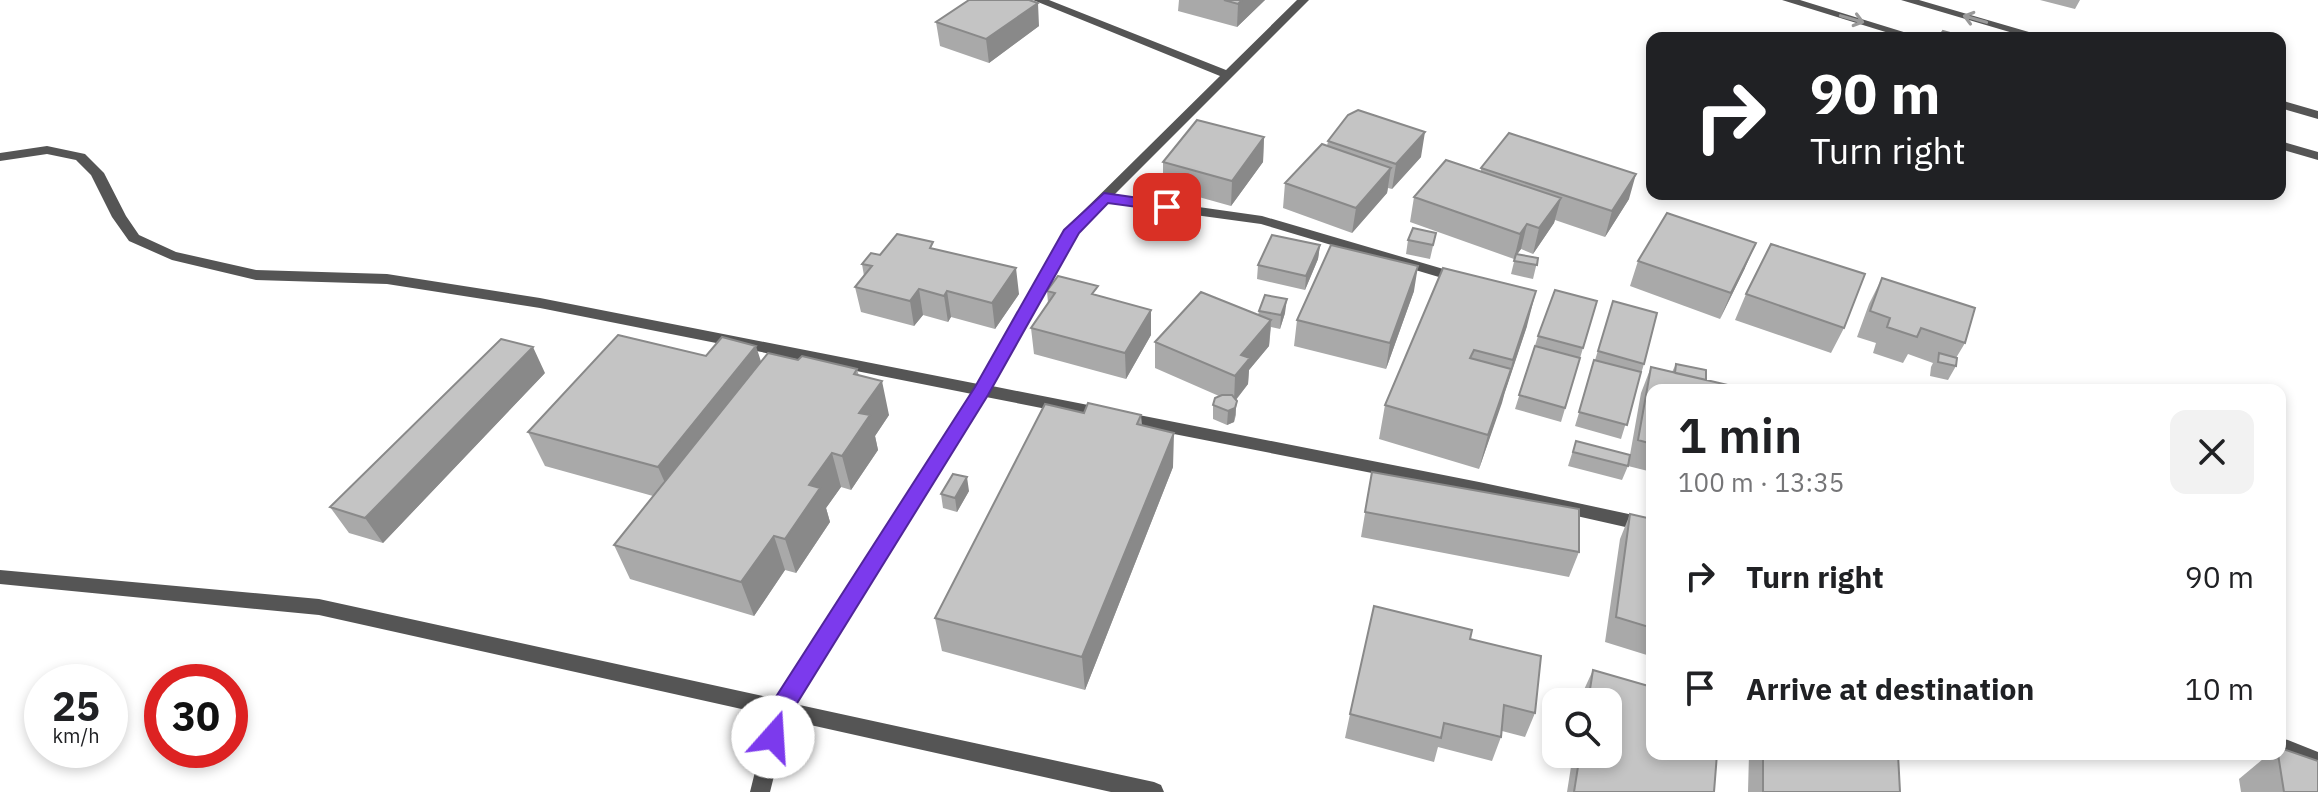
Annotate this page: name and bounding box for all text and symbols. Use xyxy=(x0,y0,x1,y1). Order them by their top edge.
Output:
one-way arrow xyxy=(1963,11,1989,26)
one-way arrow xyxy=(1839,12,1865,27)
text: 90 m xyxy=(1810,57,1940,129)
icon: right xyxy=(1678,64,1782,168)
text: Turn right xyxy=(1810,127,1966,174)
pin xyxy=(1133,173,1201,241)
icon: arrive xyxy=(1145,185,1189,229)
text: 1 min xyxy=(1678,404,1802,466)
button: close xyxy=(2170,410,2254,494)
text: 100 m · 13:35 xyxy=(1678,465,1844,499)
icon: right xyxy=(1678,554,1722,598)
text: Turn right xyxy=(1746,557,1884,596)
text: 90 m xyxy=(2185,557,2254,596)
speed limit sign: 30 xyxy=(144,664,248,768)
icon: arrive xyxy=(1678,666,1722,710)
text: Arrive at destination xyxy=(1746,669,2034,708)
text: 10 m xyxy=(2185,669,2254,708)
text: 25 xyxy=(52,680,100,732)
map controls xyxy=(1542,688,1622,768)
button: search xyxy=(1542,688,1622,768)
position arrow xyxy=(731,695,815,779)
text: km/h xyxy=(52,722,100,749)

